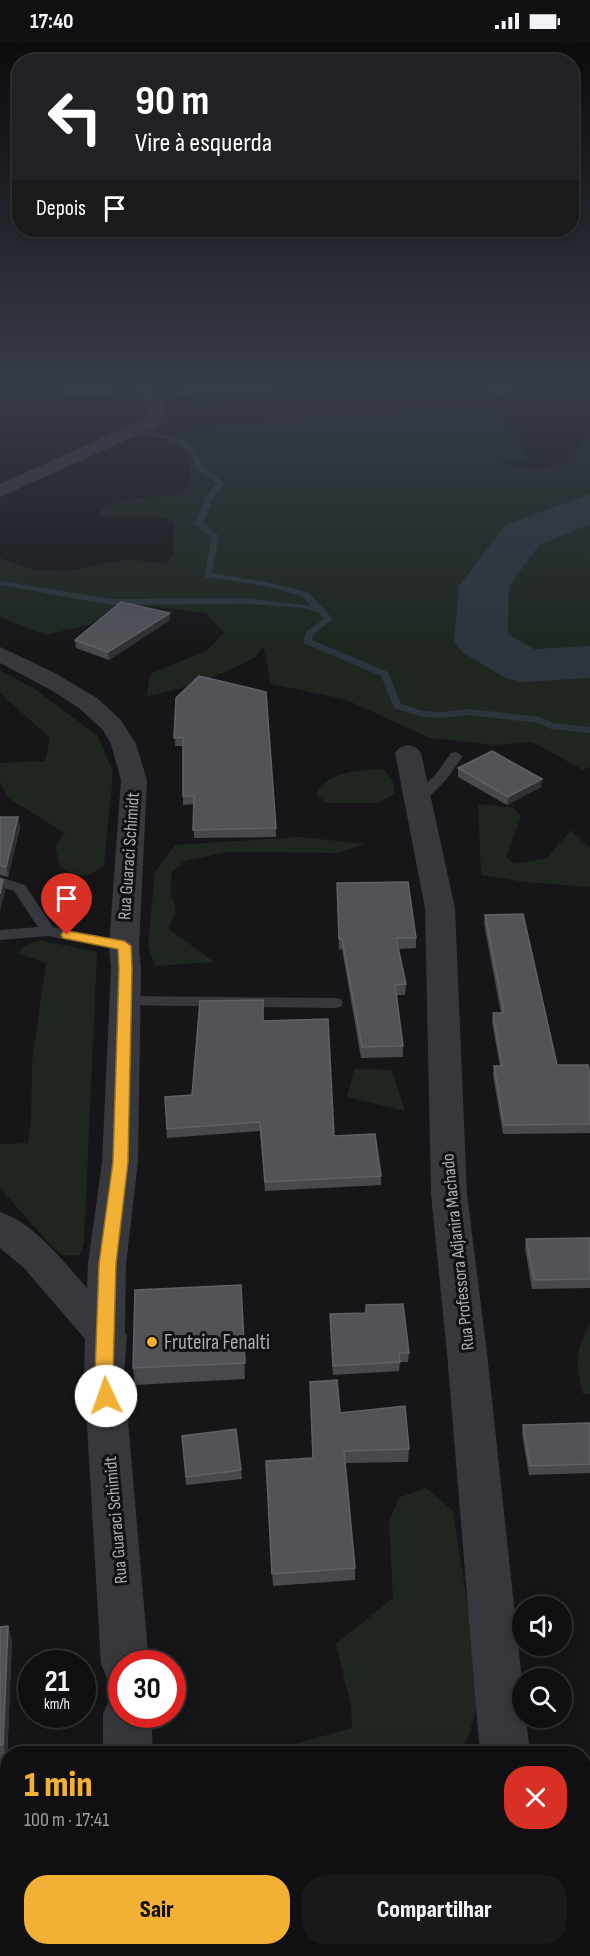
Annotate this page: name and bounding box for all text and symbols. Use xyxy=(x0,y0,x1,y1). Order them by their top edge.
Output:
text: 17:40 xyxy=(30,8,74,35)
text: 90 m xyxy=(135,76,209,127)
icon: left xyxy=(36,78,114,156)
text: Vire à esquerda xyxy=(135,127,272,159)
icon: arrive xyxy=(98,192,131,225)
text: Depois xyxy=(36,195,86,222)
street label: Rua Guaraci Schimidt xyxy=(114,791,144,921)
pin xyxy=(41,873,92,935)
icon: arrive xyxy=(50,882,83,915)
street label: Rua Professora Adjanira Machado xyxy=(437,1153,479,1351)
place label: Fruteira Fenalti xyxy=(164,1330,270,1355)
marker: Fruteira Fenalti xyxy=(145,1335,159,1349)
position arrow xyxy=(74,1364,138,1428)
street label: Rua Guaraci Schimidt xyxy=(100,1455,132,1585)
map controls xyxy=(512,1596,572,1728)
button: sound xyxy=(512,1596,572,1656)
speed limit sign: 30 xyxy=(108,1650,186,1728)
text: 21 xyxy=(45,1664,69,1700)
button: search xyxy=(512,1668,572,1728)
text: km/h xyxy=(44,1695,70,1714)
text: 1 min xyxy=(24,1764,92,1807)
button: close xyxy=(504,1766,567,1829)
text: 100 m · 17:41 xyxy=(24,1808,109,1832)
button: Sair xyxy=(24,1875,290,1944)
button: Compartilhar xyxy=(302,1875,567,1944)

